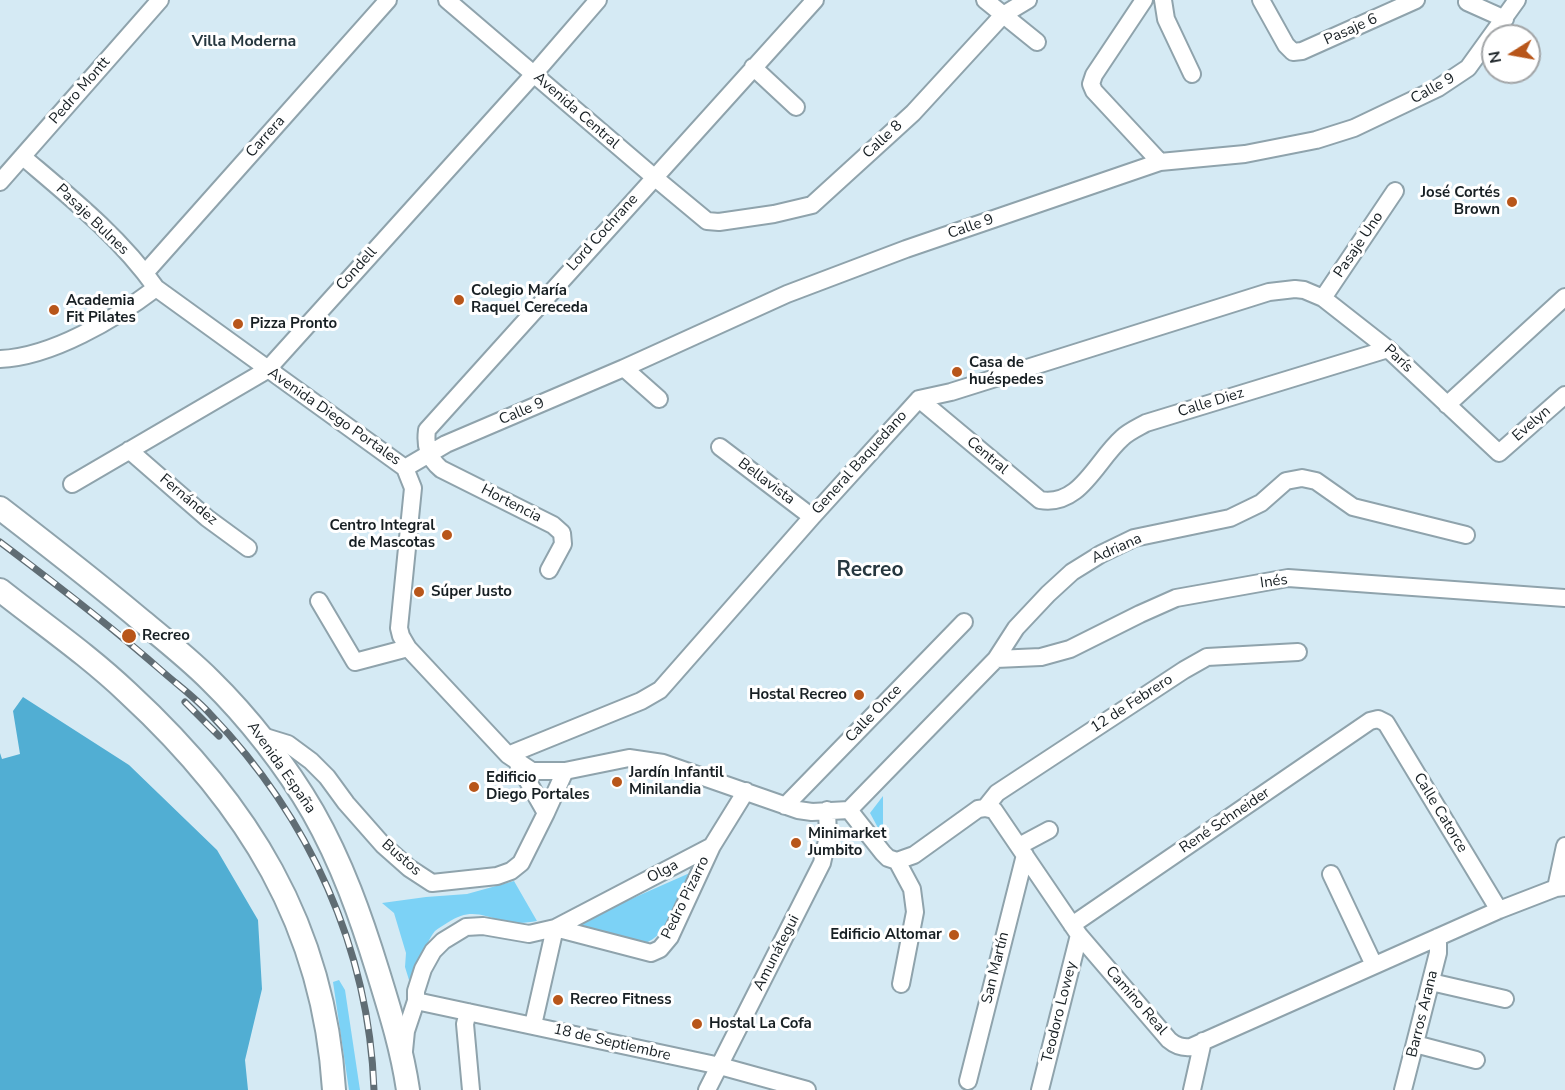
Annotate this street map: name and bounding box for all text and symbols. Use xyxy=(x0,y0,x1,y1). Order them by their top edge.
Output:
street label: Pasaje 6 xyxy=(1321,10,1381,50)
north arrow xyxy=(1481,24,1541,84)
district label: Villa Moderna xyxy=(192,32,296,52)
text: N xyxy=(1483,49,1507,65)
street label: Pedro Montt xyxy=(46,54,114,128)
street label: Avenida Central xyxy=(529,69,623,153)
street label: Calle 9 xyxy=(1408,70,1458,108)
street label: Carrera xyxy=(243,113,289,161)
street label: Calle 8 xyxy=(860,117,906,163)
street label: Pasaje Bulnes xyxy=(52,181,132,259)
place label: José Cortés Brown xyxy=(1421,184,1500,219)
street label: Lord Cochrane xyxy=(564,191,642,275)
marker: José Cortés Brown xyxy=(1505,195,1519,209)
street label: Pasaje Uno xyxy=(1330,209,1388,281)
street label: Calle 9 xyxy=(946,211,996,243)
street label: Condell xyxy=(333,244,381,294)
place label: Colegio María Raquel Cereceda xyxy=(471,282,588,317)
place label: Academia Fit Pilates xyxy=(66,292,136,327)
marker: Colegio María Raquel Cereceda xyxy=(452,293,466,307)
marker: Academia Fit Pilates xyxy=(47,303,61,317)
place label: Pizza Pronto xyxy=(250,315,337,333)
marker: Pizza Pronto xyxy=(231,317,245,331)
street label: París xyxy=(1380,341,1416,377)
place label: Casa de huéspedes xyxy=(969,354,1043,389)
street label: Avenida Diego Portales xyxy=(264,364,404,470)
marker: Casa de huéspedes xyxy=(950,365,964,379)
street label: Calle Diez xyxy=(1176,384,1246,422)
street label: Calle 9 xyxy=(497,394,547,430)
street label: Evelyn xyxy=(1509,403,1555,445)
street label: General Baquedano xyxy=(809,407,911,519)
street label: Central xyxy=(962,433,1012,479)
street label: Bellavista xyxy=(734,455,798,509)
street label: Fernández xyxy=(155,471,221,529)
street label: Hortencia xyxy=(478,481,544,527)
place label: Centro Integral de Mascotas xyxy=(330,517,435,552)
marker: Centro Integral de Mascotas xyxy=(440,528,454,542)
street label: Adriana xyxy=(1089,530,1145,568)
district label: Recreo xyxy=(837,558,903,584)
street label: Inés xyxy=(1259,571,1289,593)
place label: Súper Justo xyxy=(431,583,512,601)
marker: Súper Justo xyxy=(412,585,426,599)
marker: Recreo xyxy=(120,627,138,645)
place label: Recreo xyxy=(142,627,190,645)
street label: 12 de Febrero xyxy=(1088,671,1176,737)
street label: Calle Once xyxy=(842,681,906,747)
place label: Hostal Recreo xyxy=(749,686,847,704)
marker: Hostal Recreo xyxy=(852,688,866,702)
street label: Avenida España xyxy=(243,719,319,817)
place label: Jardín Infantil Minilandia xyxy=(629,764,724,799)
place label: Edificio Diego Portales xyxy=(486,769,590,804)
street label: Calle Catorce xyxy=(1409,770,1471,856)
marker: Jardín Infantil Minilandia xyxy=(610,775,624,789)
marker: Edificio Diego Portales xyxy=(467,780,481,794)
street label: René Schneider xyxy=(1176,784,1274,858)
place label: Minimarket Jumbito xyxy=(808,825,886,860)
street label: Bustos xyxy=(378,836,424,880)
marker: Minimarket Jumbito xyxy=(789,836,803,850)
street label: Pedro Pizarro xyxy=(658,854,714,942)
street label: Olga xyxy=(644,856,682,888)
street label: Amunátegui xyxy=(750,912,804,994)
place label: Edificio Altomar xyxy=(830,926,942,944)
marker: Edificio Altomar xyxy=(947,928,961,942)
street label: San Martín xyxy=(978,930,1014,1006)
street label: Teodoro Lowey xyxy=(1039,960,1081,1064)
street label: Camino Real xyxy=(1101,963,1171,1039)
street label: Barros Arana xyxy=(1404,969,1442,1059)
place label: Recreo Fitness xyxy=(570,991,671,1009)
marker: Recreo Fitness xyxy=(551,993,565,1007)
place label: Hostal La Cofa xyxy=(709,1015,812,1033)
marker: Hostal La Cofa xyxy=(690,1017,704,1031)
street label: 18 de Septiembre xyxy=(552,1021,672,1065)

